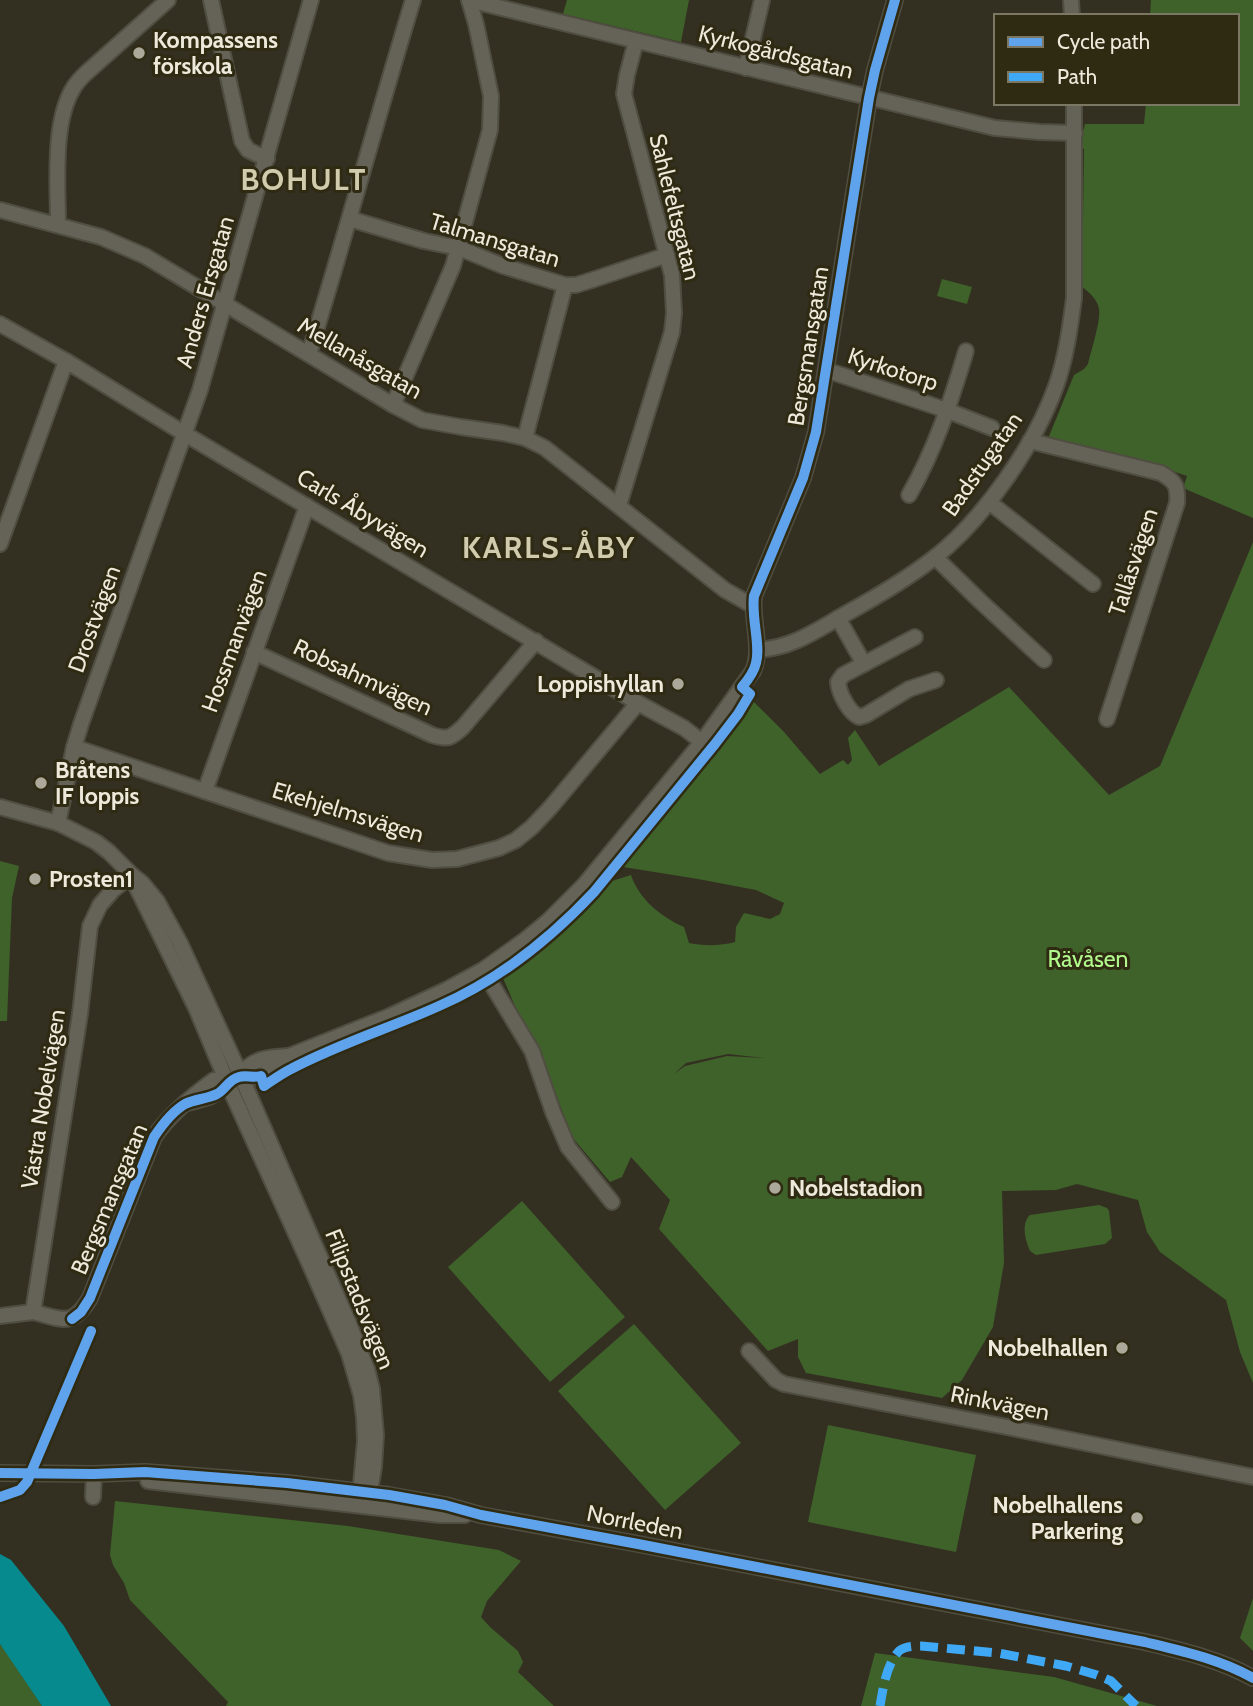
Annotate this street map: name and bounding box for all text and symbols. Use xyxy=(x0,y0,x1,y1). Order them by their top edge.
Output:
legend xyxy=(994,14,1239,105)
street label: Kyrkogårdsgatan xyxy=(696,19,856,85)
place label: Kompassens förskola xyxy=(153,26,278,80)
text: Cycle path xyxy=(1057,29,1150,54)
marker: Kompassens förskola xyxy=(131,45,147,61)
text: Path xyxy=(1057,64,1097,89)
street label: Sahlefeltsgatan xyxy=(643,131,707,283)
district label: BOHULT xyxy=(241,161,367,198)
street label: Talmansgatan xyxy=(426,207,564,273)
street label: Anders Ersgatan xyxy=(170,213,240,371)
street label: Bergsmansgatan xyxy=(782,264,834,428)
street label: Mellanåsgatan xyxy=(293,311,427,405)
street label: Kyrkotorp xyxy=(844,341,942,397)
street label: Badstugatan xyxy=(936,407,1028,521)
street label: Carls Åbyvägen xyxy=(292,462,435,563)
street label: Tallåsvägen xyxy=(1102,505,1164,619)
district label: KARLS-ÅBY xyxy=(462,529,636,566)
street label: Drostvägen xyxy=(62,562,126,676)
street label: Hossmanvägen xyxy=(195,566,273,716)
street label: Robsahmvägen xyxy=(289,633,437,721)
place label: Loppishyllan xyxy=(537,670,664,698)
marker: Loppishyllan xyxy=(670,676,686,692)
place label: Bråtens IF loppis xyxy=(55,756,140,810)
marker: Bråtens IF loppis xyxy=(33,775,49,791)
street label: Ekehjelmsvägen xyxy=(269,776,427,848)
place label: Prosten1 xyxy=(49,865,133,893)
marker: Prosten1 xyxy=(27,871,43,887)
park label: Rävåsen xyxy=(1048,945,1128,973)
street label: Västra Nobelvägen xyxy=(15,1007,71,1191)
street label: Bergsmansgatan xyxy=(65,1119,153,1279)
place label: Nobelstadion xyxy=(789,1174,923,1202)
marker: Nobelstadion xyxy=(767,1180,783,1196)
street label: Filipstadsvägen xyxy=(319,1225,401,1373)
place label: Nobelhallen xyxy=(987,1334,1108,1362)
marker: Nobelhallen xyxy=(1114,1340,1130,1356)
street label: Rinkvägen xyxy=(948,1380,1052,1426)
place label: Nobelhallens Parkering xyxy=(993,1491,1123,1545)
street label: Norrleden xyxy=(584,1499,686,1545)
marker: Nobelhallens Parkering xyxy=(1129,1510,1145,1526)

